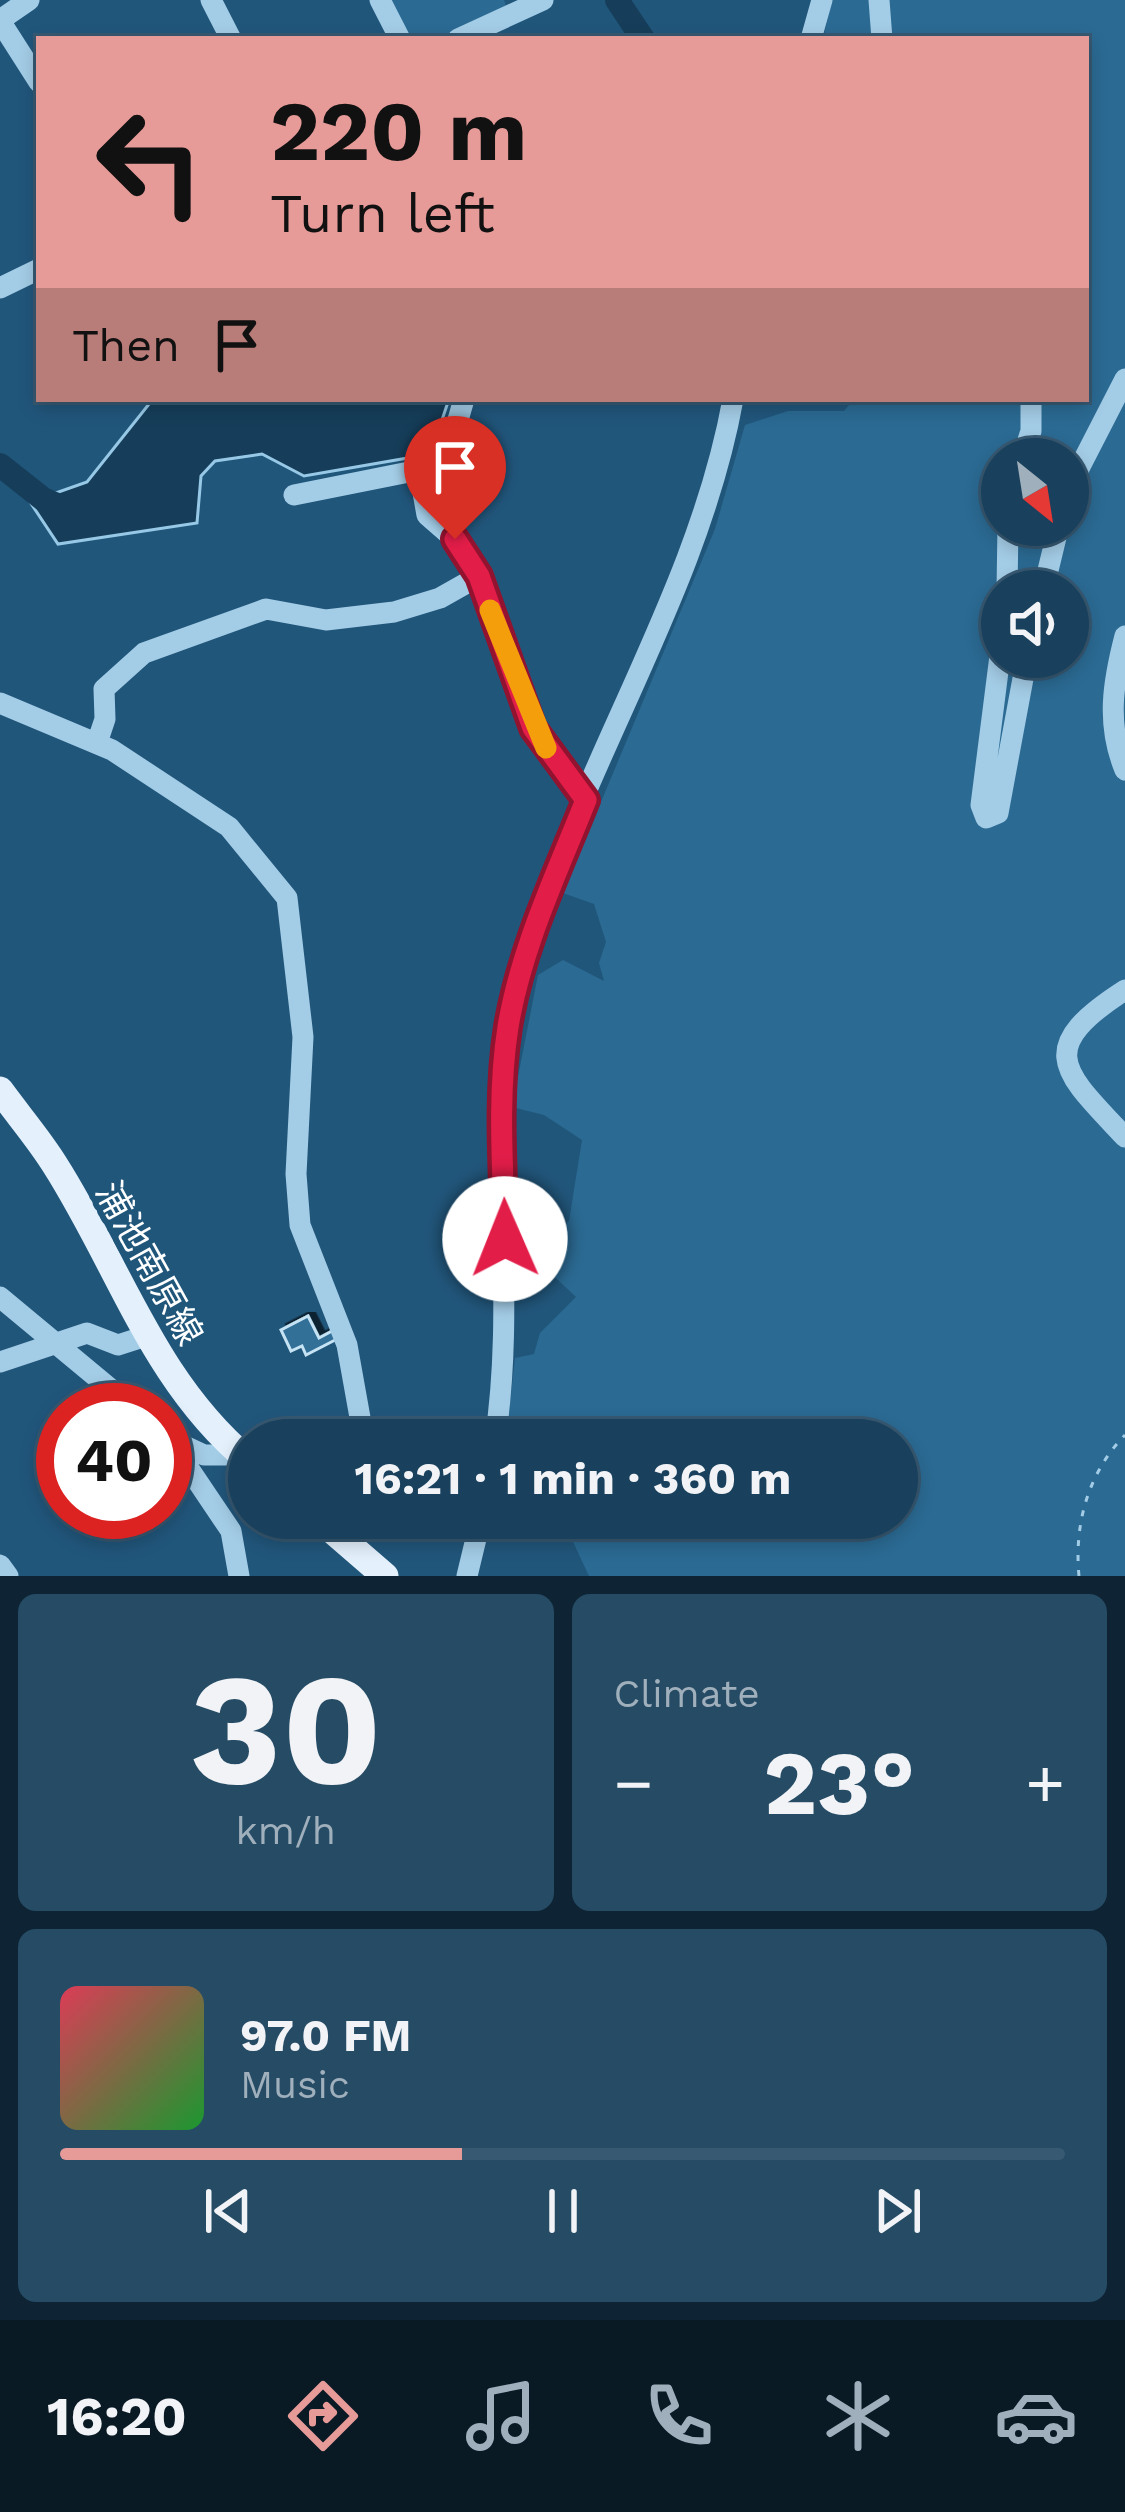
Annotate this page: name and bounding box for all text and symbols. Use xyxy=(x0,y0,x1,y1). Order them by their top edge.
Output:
text: 220 m xyxy=(270,82,527,180)
icon: left xyxy=(72,84,228,240)
text: Turn left xyxy=(270,182,495,245)
icon: arrive xyxy=(204,312,270,378)
text: Then xyxy=(72,319,180,372)
pin xyxy=(404,416,506,539)
icon: arrive xyxy=(422,434,488,500)
north arrow xyxy=(981,438,1089,546)
map controls xyxy=(981,438,1089,678)
button: sound xyxy=(981,570,1089,678)
street label: 浦池南原線 xyxy=(87,1175,211,1352)
position arrow xyxy=(442,1176,568,1302)
speed limit sign: 40 xyxy=(36,1383,192,1539)
text: 16:21 · 1 min · 360 m xyxy=(355,1452,791,1505)
text: 30 xyxy=(189,1638,382,1821)
text: Climate xyxy=(614,1671,760,1716)
text: 23° xyxy=(763,1730,915,1836)
text: − xyxy=(614,1745,653,1822)
text: + xyxy=(1025,1745,1065,1822)
text: km/h xyxy=(236,1808,336,1853)
text: 97.0 FM xyxy=(240,2009,412,2062)
text: Music xyxy=(240,2062,350,2107)
icon: previous xyxy=(195,2178,261,2244)
icon: pause xyxy=(530,2178,596,2244)
icon: next xyxy=(865,2178,931,2244)
icon: directions xyxy=(281,2374,365,2458)
icon: music xyxy=(459,2374,543,2458)
icon: phone xyxy=(637,2374,721,2458)
icon: climate xyxy=(816,2374,900,2458)
icon: car xyxy=(994,2374,1078,2458)
text: 16:20 xyxy=(47,2385,187,2448)

